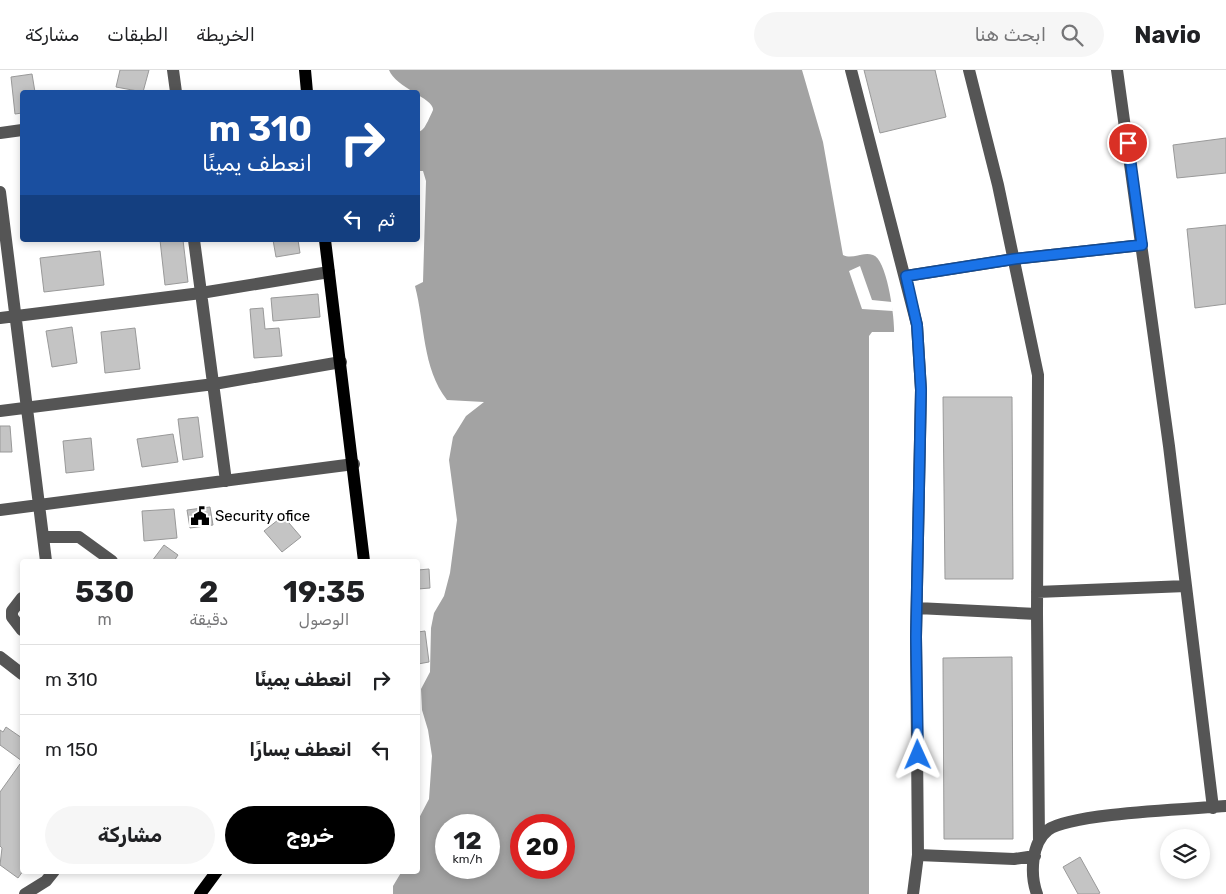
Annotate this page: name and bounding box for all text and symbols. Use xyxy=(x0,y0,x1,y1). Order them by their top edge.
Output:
search box xyxy=(754,12,1104,57)
icon: search xyxy=(1058,21,1086,49)
text: Navio xyxy=(1134,21,1201,49)
text: ابحث هنا xyxy=(974,23,1046,46)
text: مشاركة xyxy=(25,24,79,46)
text: الطبقات xyxy=(107,24,168,46)
text: الخريطة xyxy=(196,24,255,46)
text: 310 m xyxy=(209,108,312,150)
icon: right xyxy=(330,110,395,175)
pin xyxy=(1107,122,1149,164)
icon: arrive xyxy=(1114,129,1142,157)
text: انعطف يمينًا xyxy=(202,150,312,177)
icon: left xyxy=(339,205,367,233)
text: ثم xyxy=(377,208,395,231)
public building icon: Security ofice xyxy=(189,505,211,527)
place label: Security ofice xyxy=(215,507,310,525)
text: 530 xyxy=(75,574,134,610)
text: 2 xyxy=(199,574,219,610)
text: 19:35 xyxy=(283,574,365,610)
text: m xyxy=(98,610,112,629)
text: دقيقة xyxy=(189,610,228,629)
text: الوصول xyxy=(299,610,349,629)
icon: right xyxy=(367,666,395,694)
text: 310 m xyxy=(45,668,98,691)
text: انعطف يمينًا xyxy=(255,668,352,691)
position arrow xyxy=(891,728,943,780)
icon: left xyxy=(367,736,395,764)
text: 150 m xyxy=(45,738,98,761)
text: انعطف يسارًا xyxy=(249,738,352,761)
button: مشاركة xyxy=(45,806,215,864)
button: خروج xyxy=(225,806,395,864)
speed limit sign: 20 xyxy=(510,814,575,879)
text: 12 xyxy=(453,826,482,855)
map controls xyxy=(1160,829,1210,879)
button: layers xyxy=(1160,829,1210,879)
text: km/h xyxy=(453,852,482,866)

